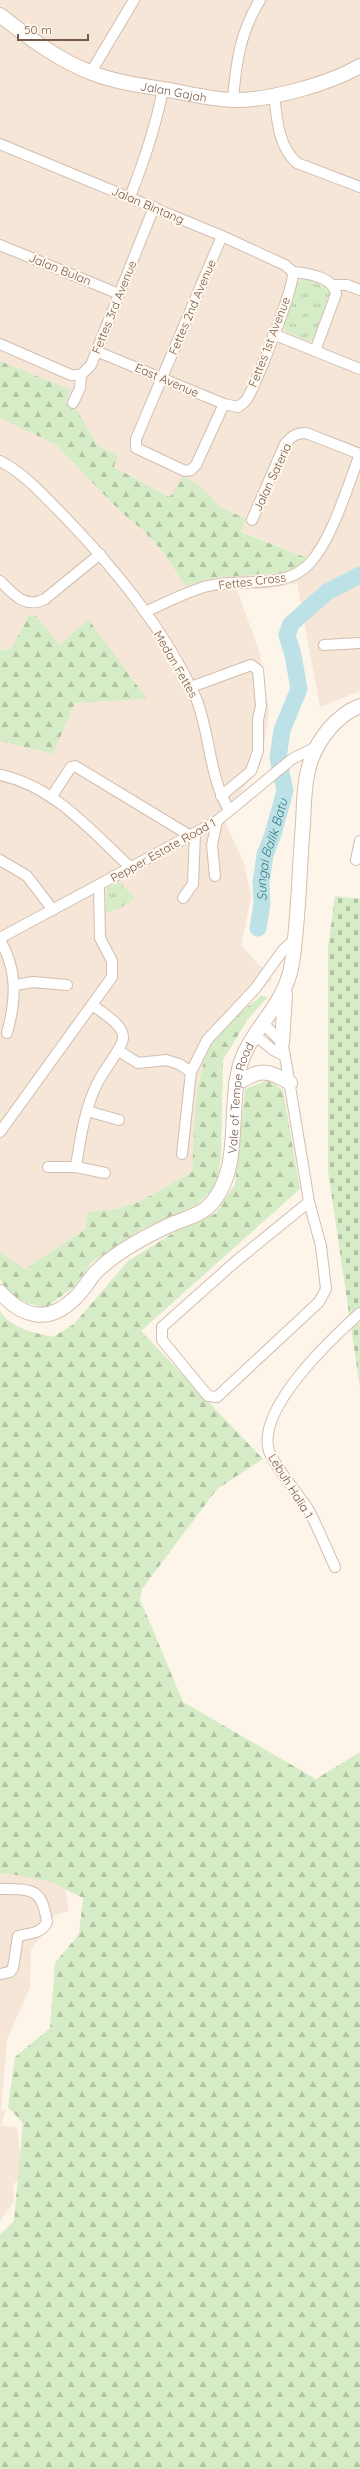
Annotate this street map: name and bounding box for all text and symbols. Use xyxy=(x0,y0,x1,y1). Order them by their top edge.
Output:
scale bar xyxy=(18,16,88,42)
text: 50 m xyxy=(24,22,52,37)
street label: Jalan Gajah xyxy=(139,78,208,105)
street label: Jalan Bintang xyxy=(109,183,187,227)
street label: Jalan Bulan xyxy=(27,250,93,288)
street label: Fettes 2nd Avenue xyxy=(165,257,219,357)
street label: Fettes 3rd Avenue xyxy=(88,258,140,356)
street label: Fettes 1st Avenue xyxy=(245,294,293,389)
street label: East Avenue xyxy=(133,360,201,400)
street label: Jalan Sateria xyxy=(250,440,294,514)
street label: Fettes Cross xyxy=(217,569,287,593)
street label: Medan Fettes xyxy=(151,628,202,701)
water label: Sungai Balik Batu xyxy=(253,796,291,901)
street label: Pepper Estate Road 1 xyxy=(108,815,218,885)
street label: Vale of Tempe Road xyxy=(224,1039,256,1154)
street label: Lebuh Halia 1 xyxy=(265,1451,317,1521)

